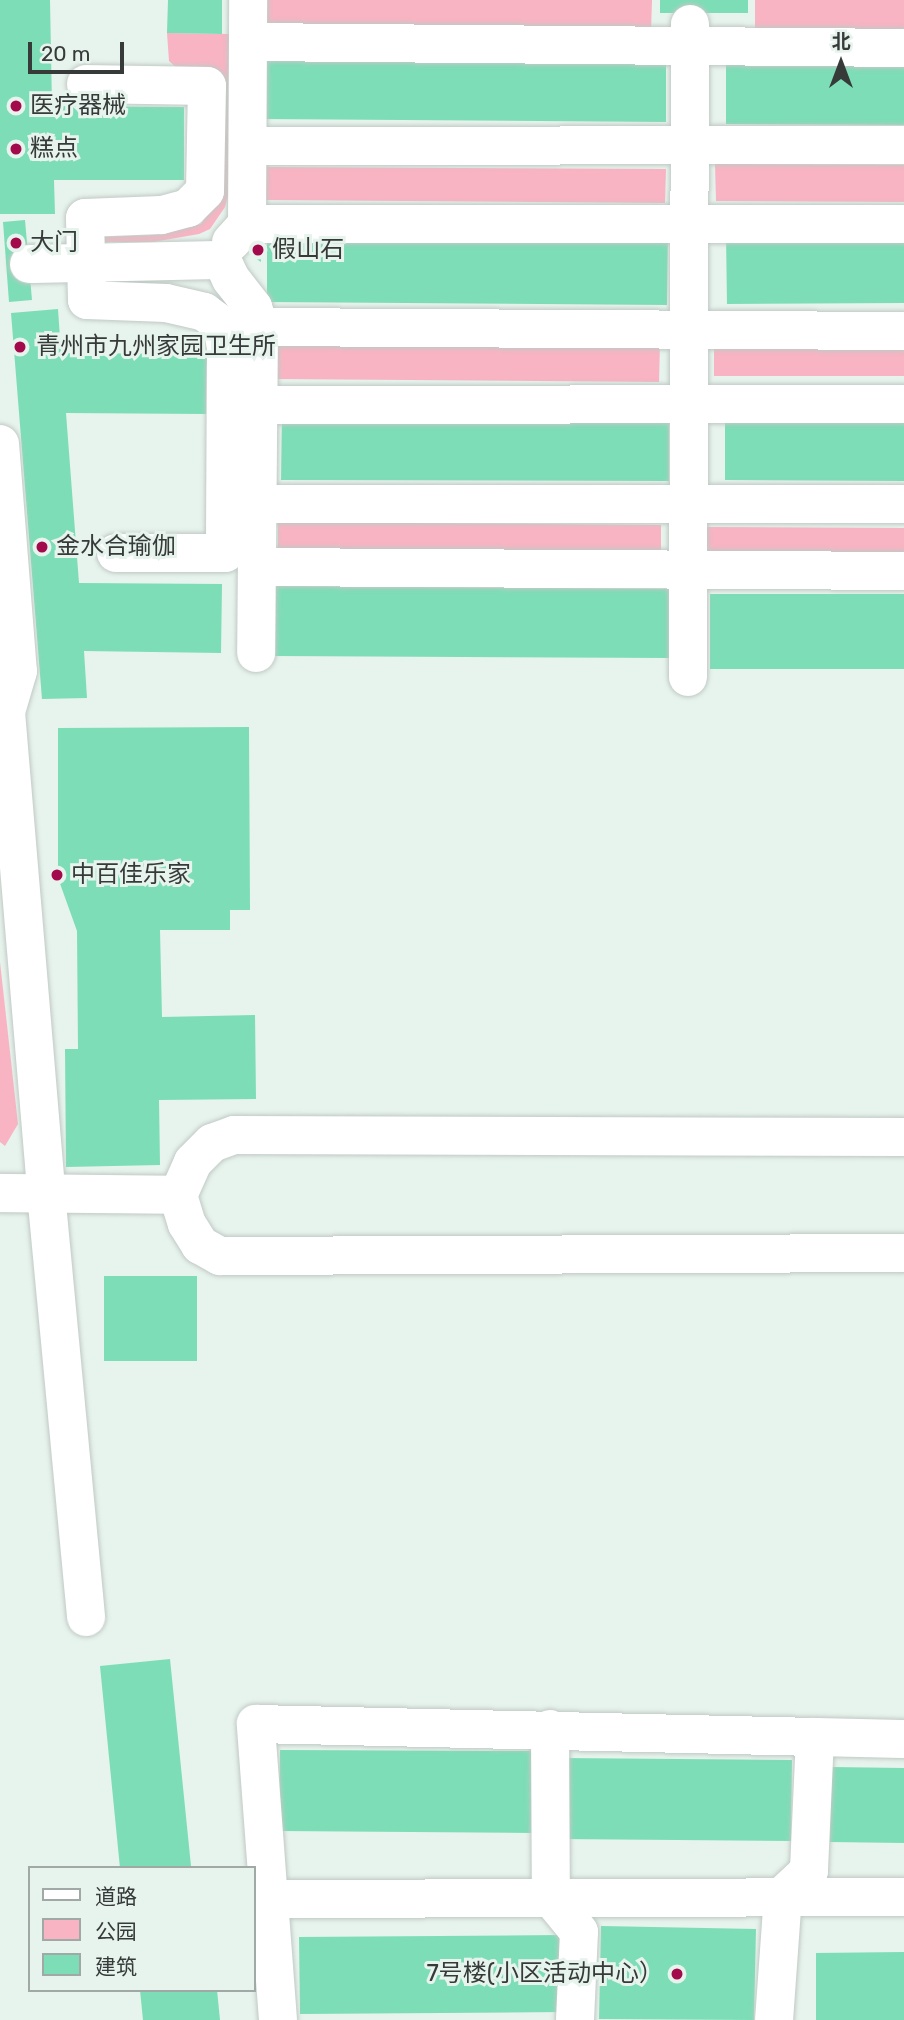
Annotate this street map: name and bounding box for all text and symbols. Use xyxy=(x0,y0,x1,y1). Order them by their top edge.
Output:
scale bar xyxy=(32,28,128,72)
north arrow xyxy=(806,28,876,98)
text: 北 xyxy=(831,30,851,53)
text: 20 m xyxy=(41,41,90,66)
place label: 医疗器械 xyxy=(30,92,126,120)
marker: 医疗器械 xyxy=(8,98,24,114)
place label: 糕点 xyxy=(30,135,78,163)
marker: 糕点 xyxy=(8,141,24,157)
place label: 大门 xyxy=(30,229,78,257)
marker: 大门 xyxy=(8,235,24,251)
place label: 假山石 xyxy=(272,236,344,264)
marker: 假山石 xyxy=(250,242,266,258)
place label: 青州市九州家园卫生所 xyxy=(36,333,276,361)
marker: 青州市九州家园卫生所 xyxy=(10,337,30,357)
place label: 金水合瑜伽 xyxy=(56,533,176,561)
marker: 金水合瑜伽 xyxy=(34,539,50,555)
place label: 中百佳乐家 xyxy=(71,861,191,889)
marker: 中百佳乐家 xyxy=(49,867,65,883)
legend xyxy=(28,1866,256,1992)
text: 道路 xyxy=(95,1884,137,1909)
text: 公园 xyxy=(95,1919,137,1944)
text: 建筑 xyxy=(95,1954,137,1979)
place label: 7号楼(小区活动中心） xyxy=(427,1960,663,1988)
marker: 7号楼(小区活动中心） xyxy=(669,1966,685,1982)

